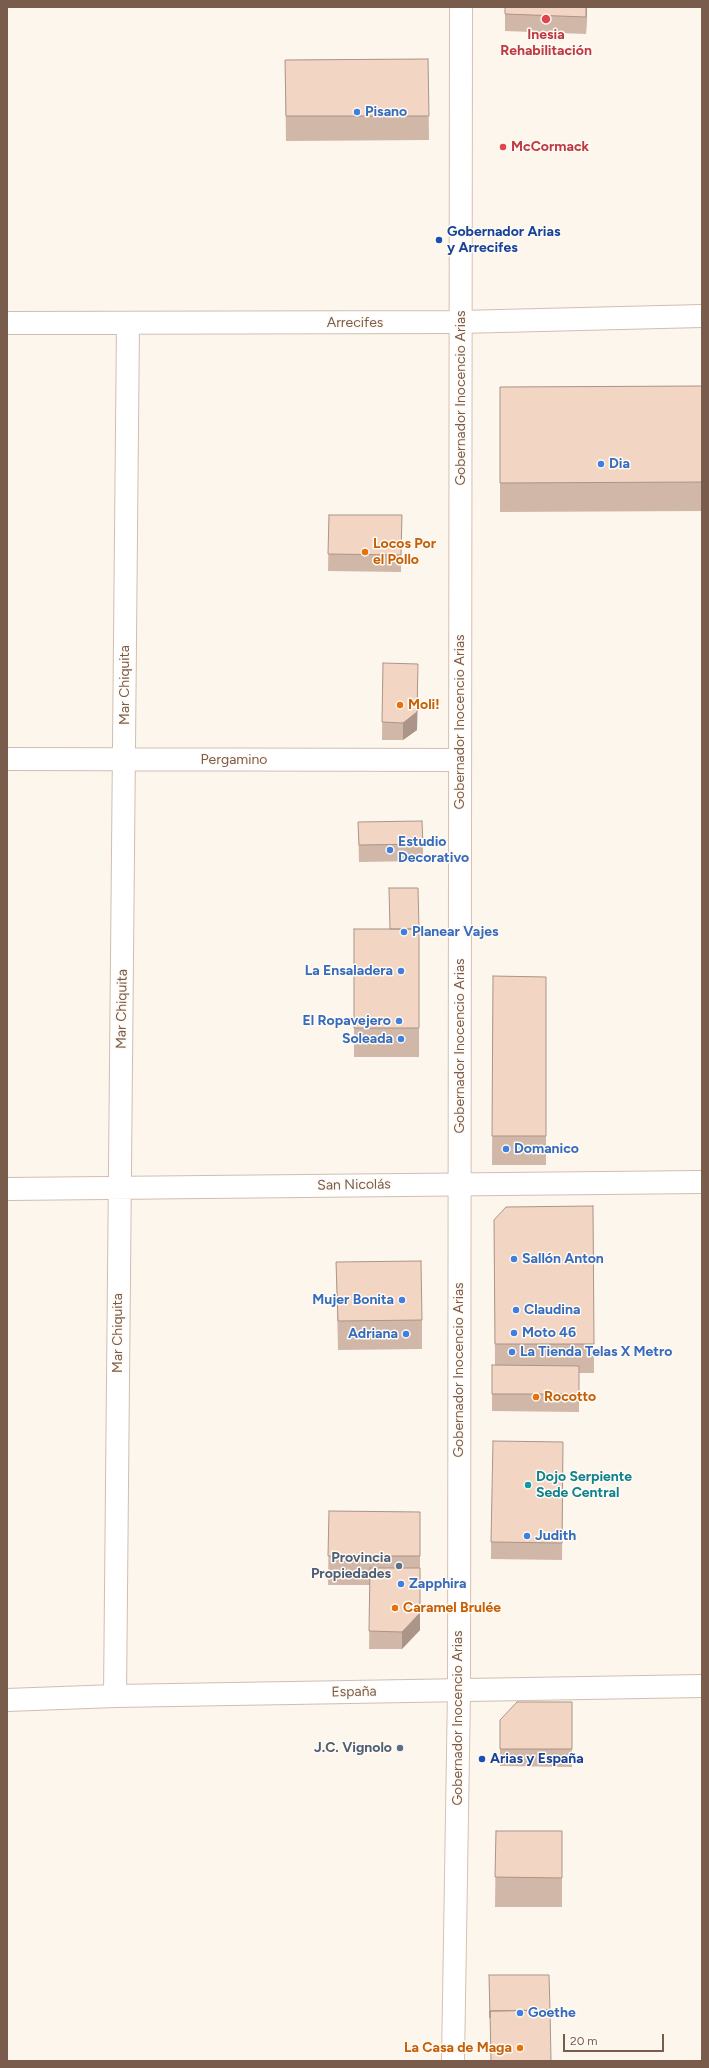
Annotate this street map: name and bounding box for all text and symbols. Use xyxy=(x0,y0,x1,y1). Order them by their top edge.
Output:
marker: Inesia Rehabilitación xyxy=(540,13,552,25)
place label: Inesia Rehabilitación xyxy=(500,27,592,60)
place label: Pisano xyxy=(365,104,407,120)
marker: Pisano xyxy=(352,107,362,117)
place label: McCormack xyxy=(511,139,589,155)
marker: McCormack xyxy=(498,142,508,152)
place label: Gobernador Arias y Arrecifes xyxy=(447,224,560,256)
marker: Gobernador Arias y Arrecifes xyxy=(434,235,444,245)
street label: Gobernador Inocencio Arias xyxy=(453,310,469,486)
street label: Arrecifes xyxy=(327,315,383,331)
place label: Dia xyxy=(609,456,630,472)
marker: Dia xyxy=(596,459,606,469)
place label: Locos Por el Pollo xyxy=(373,536,436,568)
marker: Locos Por el Pollo xyxy=(360,547,370,557)
street label: Gobernador Inocencio Arias xyxy=(452,634,468,810)
street label: Mar Chiquita xyxy=(117,645,133,725)
place label: Moli! xyxy=(408,697,440,713)
marker: Moli! xyxy=(395,700,405,710)
street label: Pergamino xyxy=(201,752,267,768)
place label: Estudio Decorativo xyxy=(398,834,469,866)
marker: Estudio Decorativo xyxy=(385,845,395,855)
place label: Planear Vajes xyxy=(412,924,499,940)
marker: Planear Vajes xyxy=(399,927,409,937)
street label: Gobernador Inocencio Arias xyxy=(452,958,468,1134)
place label: La Ensaladera xyxy=(305,963,393,979)
marker: La Ensaladera xyxy=(396,966,406,976)
street label: Mar Chiquita xyxy=(113,969,131,1049)
place label: El Ropavejero xyxy=(303,1013,391,1029)
marker: El Ropavejero xyxy=(394,1016,404,1026)
place label: Soleada xyxy=(342,1031,393,1047)
marker: Soleada xyxy=(396,1034,406,1044)
place label: Domanico xyxy=(514,1141,579,1157)
marker: Domanico xyxy=(501,1144,511,1154)
street label: San Nicolás xyxy=(317,1176,391,1194)
place label: Sallón Anton xyxy=(522,1251,604,1267)
marker: Sallón Anton xyxy=(509,1254,519,1264)
street label: Gobernador Inocencio Arias xyxy=(451,1282,467,1458)
place label: Mujer Bonita xyxy=(312,1292,394,1308)
street label: Mar Chiquita xyxy=(110,1293,126,1373)
marker: Mujer Bonita xyxy=(397,1295,407,1305)
place label: Claudina xyxy=(524,1302,580,1318)
marker: Claudina xyxy=(511,1305,521,1315)
place label: Moto 46 xyxy=(522,1325,576,1341)
place label: Adriana xyxy=(348,1326,398,1342)
marker: Moto 46 xyxy=(509,1328,519,1338)
marker: Adriana xyxy=(401,1329,411,1339)
place label: La Tienda Telas X Metro xyxy=(520,1344,672,1360)
marker: La Tienda Telas X Metro xyxy=(507,1347,517,1357)
place label: Rocotto xyxy=(544,1389,596,1405)
marker: Rocotto xyxy=(531,1392,541,1402)
place label: Dojo Serpiente Sede Central xyxy=(536,1469,632,1502)
marker: Dojo Serpiente Sede Central xyxy=(523,1480,533,1490)
place label: Judith xyxy=(535,1528,576,1544)
marker: Judith xyxy=(522,1531,532,1541)
place label: Provincia Propiedades xyxy=(311,1550,391,1582)
marker: Provincia Propiedades xyxy=(394,1561,404,1571)
place label: Zapphira xyxy=(409,1576,467,1592)
marker: Zapphira xyxy=(396,1579,406,1589)
place label: Caramel Brulée xyxy=(403,1600,501,1616)
marker: Caramel Brulée xyxy=(390,1603,400,1613)
street label: Gobernador Inocencio Arias xyxy=(450,1630,466,1806)
street label: España xyxy=(331,1683,377,1701)
place label: J.C. Vignolo xyxy=(314,1740,392,1756)
marker: J.C. Vignolo xyxy=(395,1743,405,1753)
place label: Arias y España xyxy=(490,1751,584,1767)
marker: Arias y España xyxy=(477,1754,487,1764)
place label: Goethe xyxy=(528,2005,576,2021)
marker: Goethe xyxy=(515,2008,525,2018)
scale bar xyxy=(565,2026,666,2052)
text: 20 m xyxy=(570,2034,598,2048)
place label: La Casa de Maga xyxy=(404,2040,512,2056)
marker: La Casa de Maga xyxy=(515,2043,525,2053)

